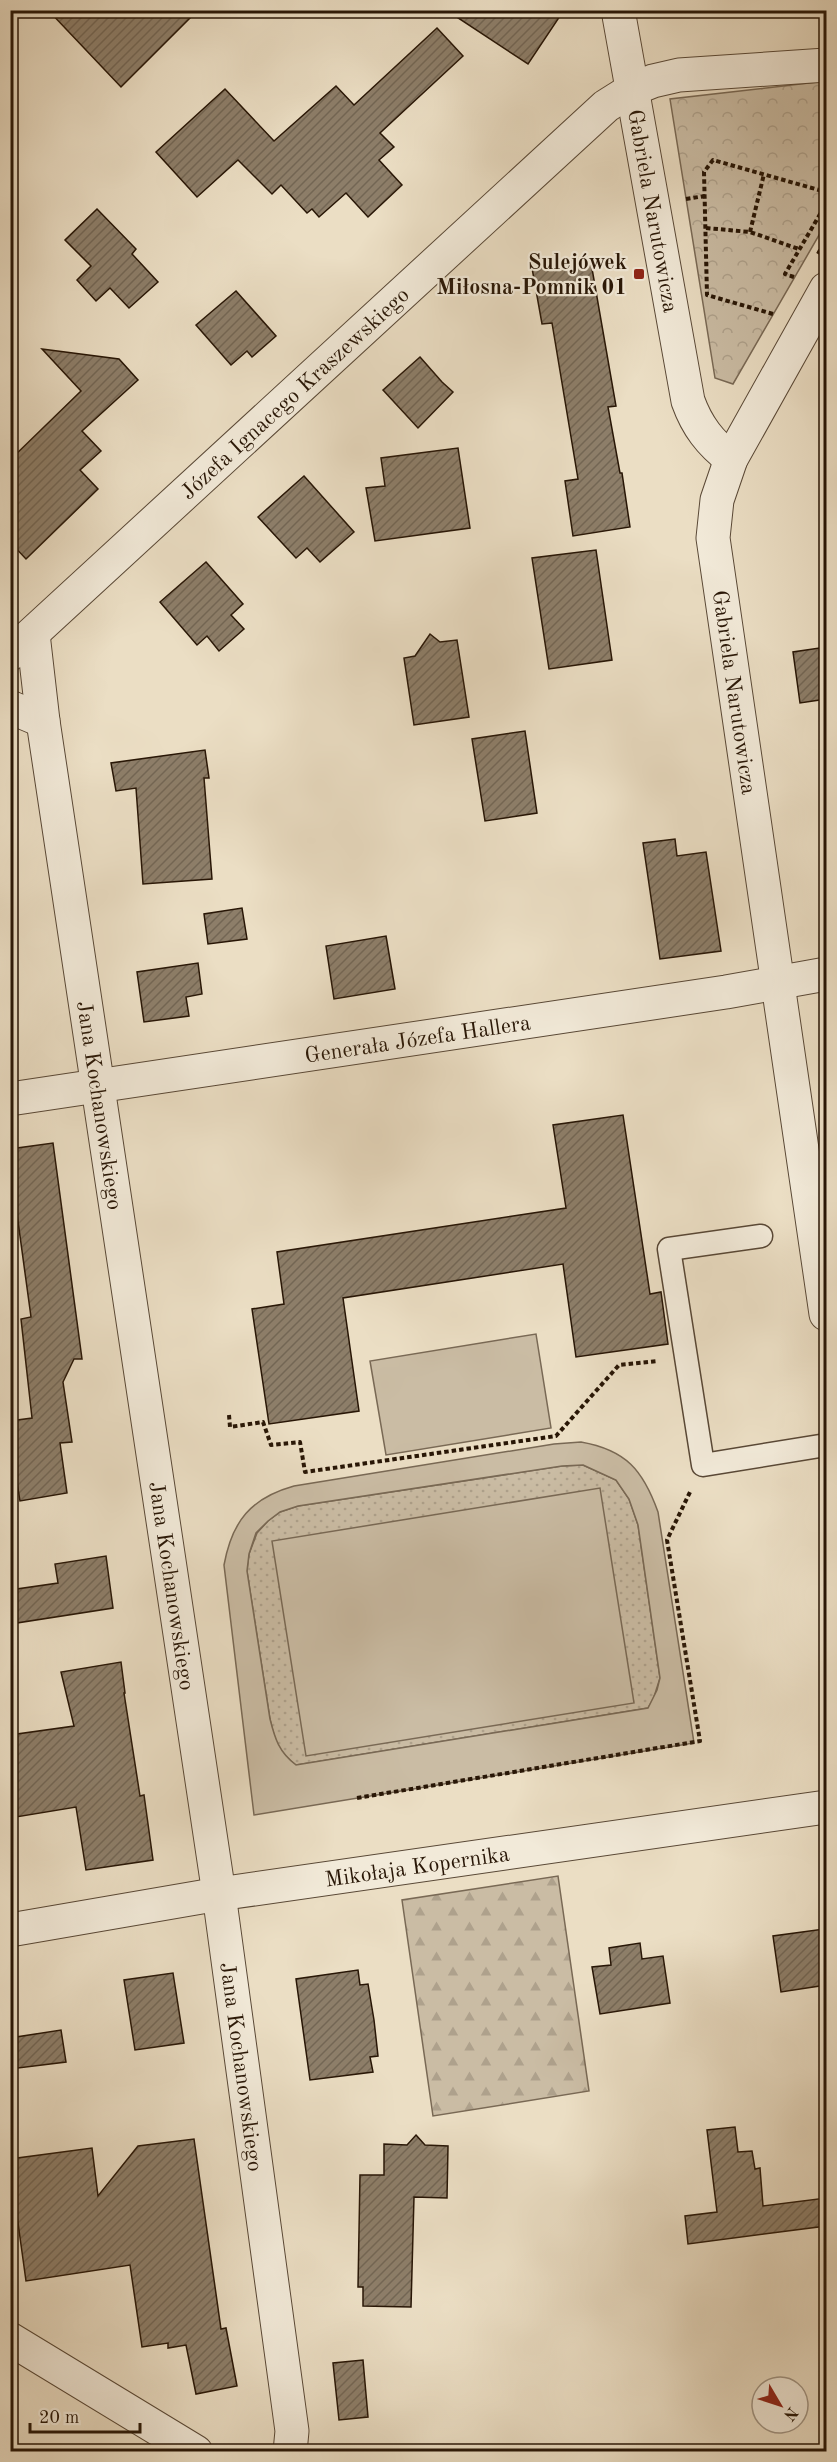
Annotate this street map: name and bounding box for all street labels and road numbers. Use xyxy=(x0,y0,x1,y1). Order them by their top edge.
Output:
street label: Gabriela Narutowicza xyxy=(623,108,681,315)
street label: Józefa Ignacego Kraszewskiego xyxy=(177,284,414,504)
street label: Gabriela Narutowicza xyxy=(708,589,759,796)
street label: Jana Kochanowskiego xyxy=(72,999,125,1211)
street label: Generała Józefa Hallera xyxy=(303,1012,532,1068)
street label: Jana Kochanowskiego xyxy=(144,1480,197,1692)
street label: Mikołaja Kopernika xyxy=(324,1844,511,1892)
street label: Jana Kochanowskiego xyxy=(215,1961,266,2173)

